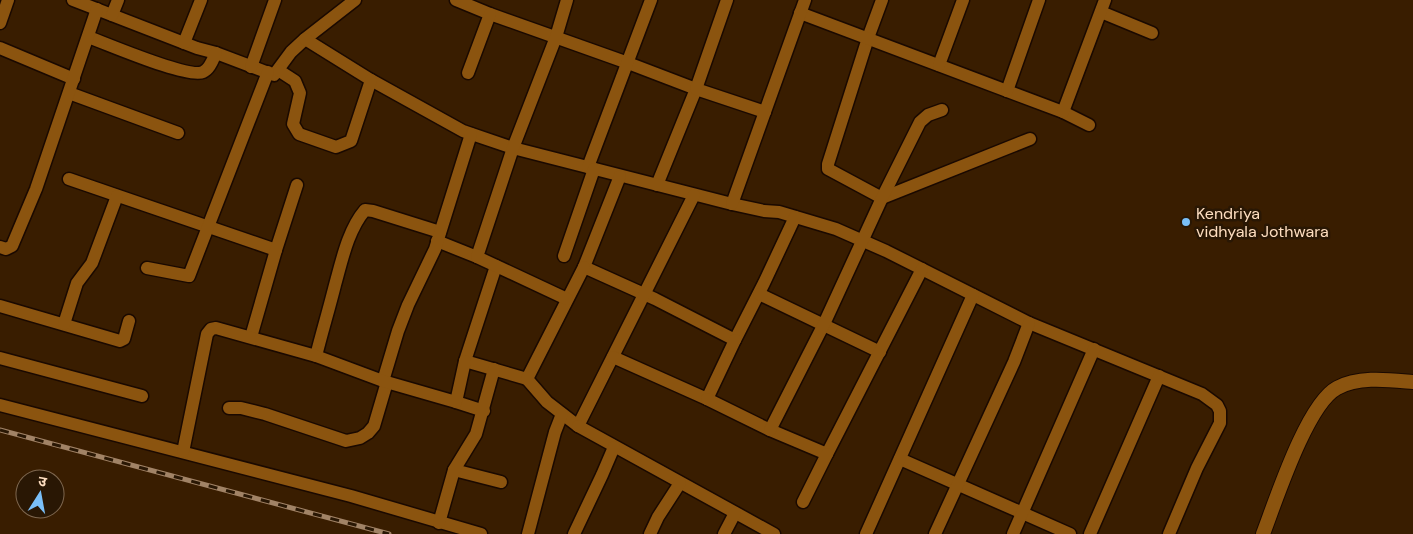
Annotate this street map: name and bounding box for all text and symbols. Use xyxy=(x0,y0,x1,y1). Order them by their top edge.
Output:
place label: Kendriya vidhyala Jothwara xyxy=(1196,203,1329,242)
marker: Kendriya vidhyala Jothwara xyxy=(1180,216,1192,228)
north arrow xyxy=(15,469,65,519)
text: उ xyxy=(37,472,49,491)

